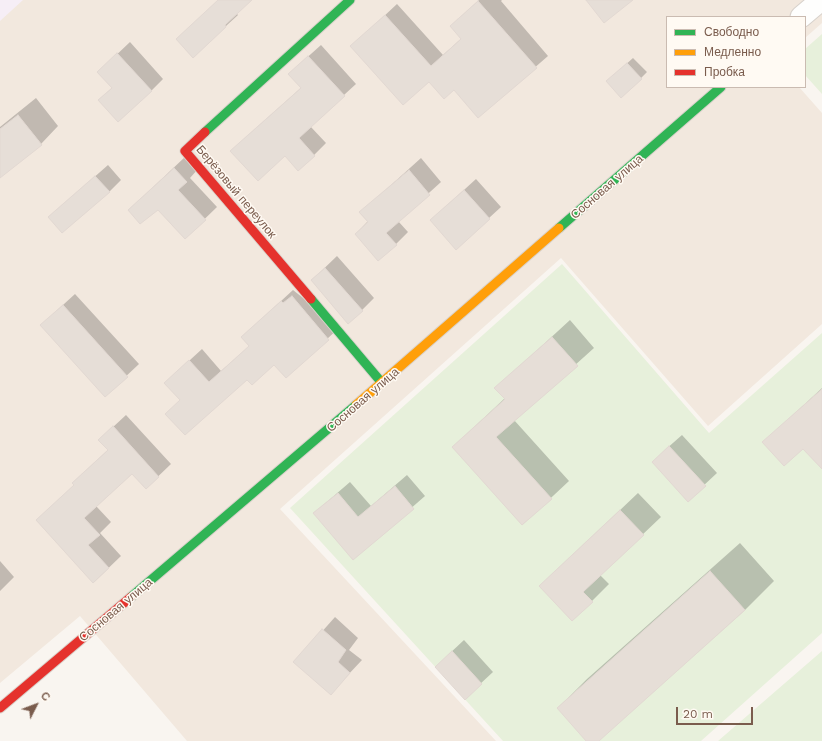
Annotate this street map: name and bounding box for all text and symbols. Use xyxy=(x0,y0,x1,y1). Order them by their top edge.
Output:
legend xyxy=(666,16,806,88)
text: Свободно xyxy=(704,25,759,39)
text: Медленно xyxy=(704,45,761,59)
text: Пробка xyxy=(704,65,745,79)
street label: Берёзовый переулок xyxy=(193,143,279,241)
street label: Сосновая улица xyxy=(568,152,646,222)
street label: Сосновая улица xyxy=(324,365,402,435)
street label: Сосновая улица xyxy=(76,575,156,645)
north arrow xyxy=(16,685,56,725)
text: С xyxy=(38,689,53,704)
scale bar xyxy=(678,699,755,725)
text: 20 m xyxy=(683,707,713,721)

